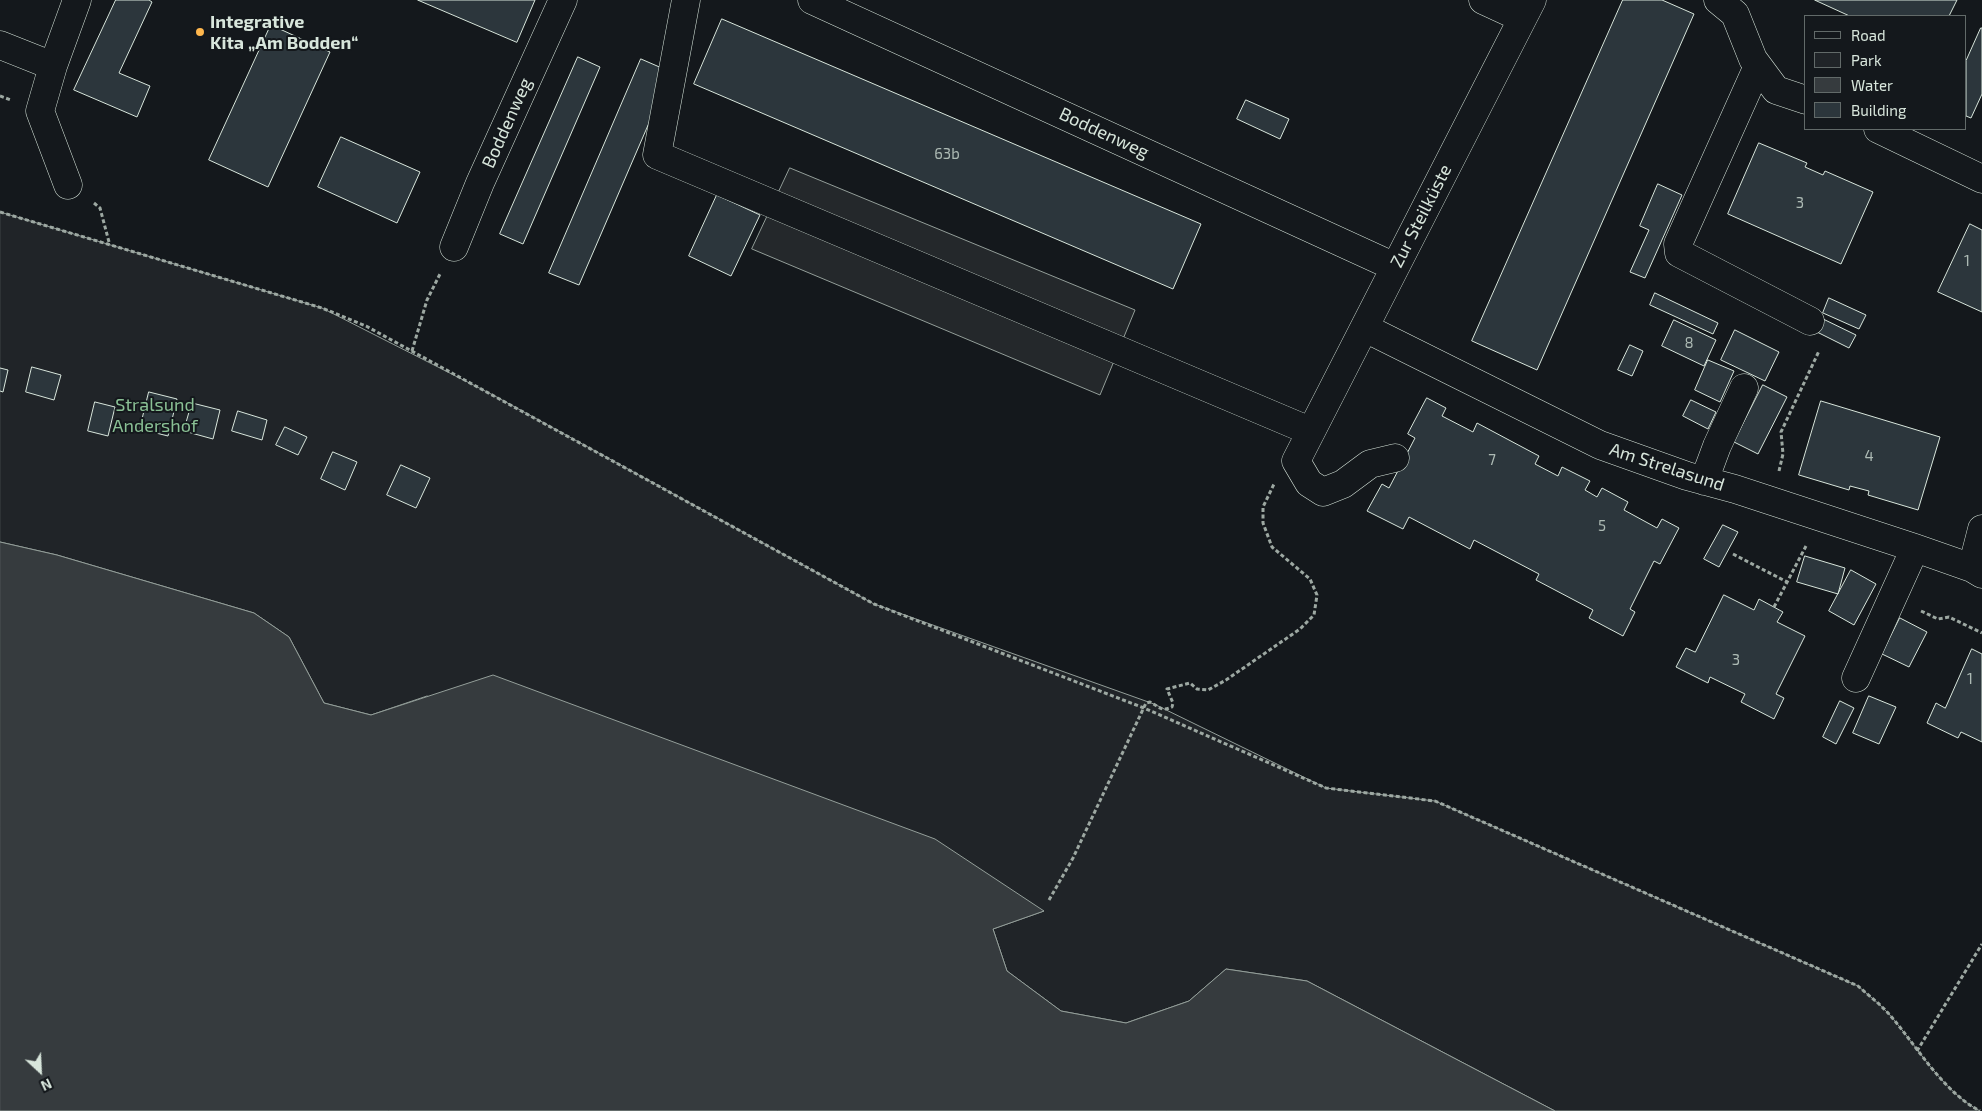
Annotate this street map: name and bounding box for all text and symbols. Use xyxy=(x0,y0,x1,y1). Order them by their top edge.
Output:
place label: Integrative Kita „Am Bodden“ xyxy=(210,11,358,54)
legend xyxy=(1804,15,1967,130)
marker: Integrative Kita „Am Bodden“ xyxy=(194,26,206,38)
text: Road xyxy=(1851,26,1886,44)
text: Park xyxy=(1851,51,1882,69)
street label: Boddenweg xyxy=(477,74,537,172)
text: Water xyxy=(1851,76,1893,94)
text: Building xyxy=(1851,101,1906,119)
street label: Boddenweg xyxy=(1056,103,1152,163)
house number: 63b xyxy=(934,145,960,163)
street label: Zur Steilküste xyxy=(1386,161,1456,271)
house number: 3 xyxy=(1796,194,1804,212)
house number: 1 xyxy=(1964,252,1970,270)
house number: 8 xyxy=(1684,334,1694,352)
park label: Stralsund Andershof xyxy=(112,394,198,436)
street label: Am Strelasund xyxy=(1607,438,1727,496)
house number: 4 xyxy=(1864,447,1874,465)
house number: 7 xyxy=(1488,451,1496,469)
house number: 5 xyxy=(1598,517,1606,535)
house number: 3 xyxy=(1732,651,1740,669)
house number: 1 xyxy=(1967,670,1973,688)
north arrow xyxy=(15,1046,65,1096)
text: N xyxy=(38,1075,55,1095)

